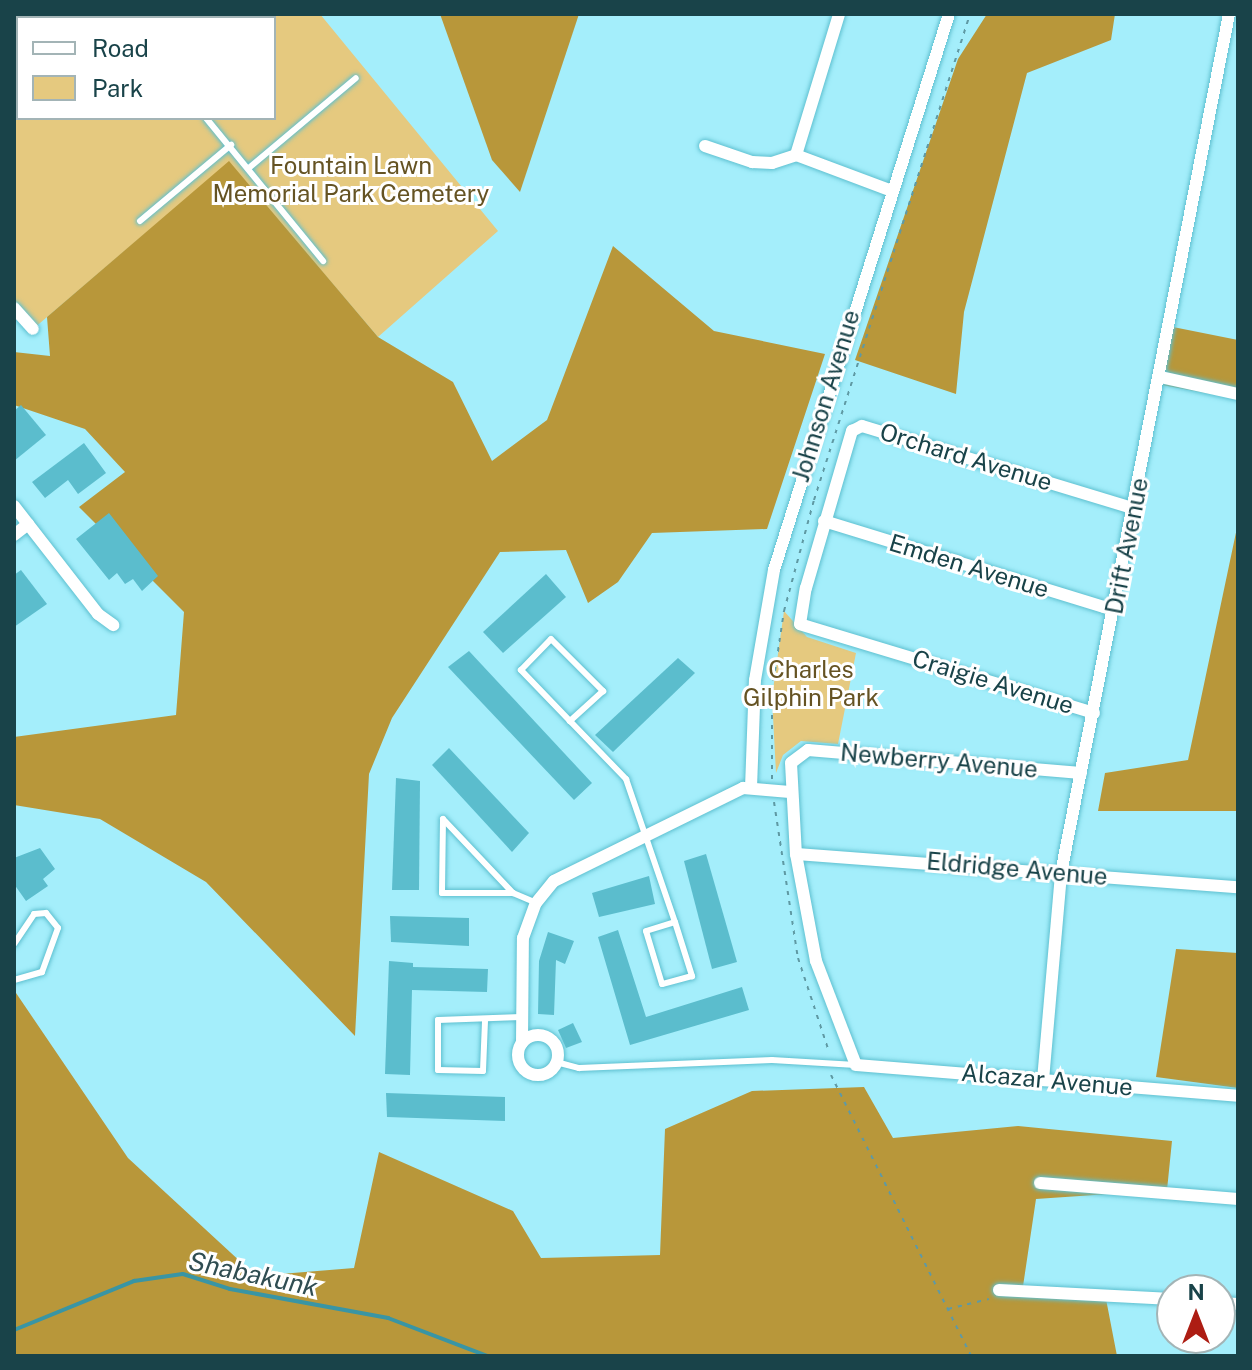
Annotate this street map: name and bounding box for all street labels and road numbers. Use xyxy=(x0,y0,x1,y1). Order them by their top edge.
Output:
street label: Johnson Avenue xyxy=(786,307,866,485)
street label: Orchard Avenue xyxy=(877,417,1055,497)
street label: Drift Avenue xyxy=(1100,475,1154,617)
street label: Emden Avenue xyxy=(886,528,1052,604)
street label: Craigie Avenue xyxy=(909,644,1077,720)
street label: Newberry Avenue xyxy=(839,738,1039,784)
street label: Eldridge Avenue xyxy=(925,847,1109,891)
street label: Alcazar Avenue xyxy=(960,1058,1134,1102)

